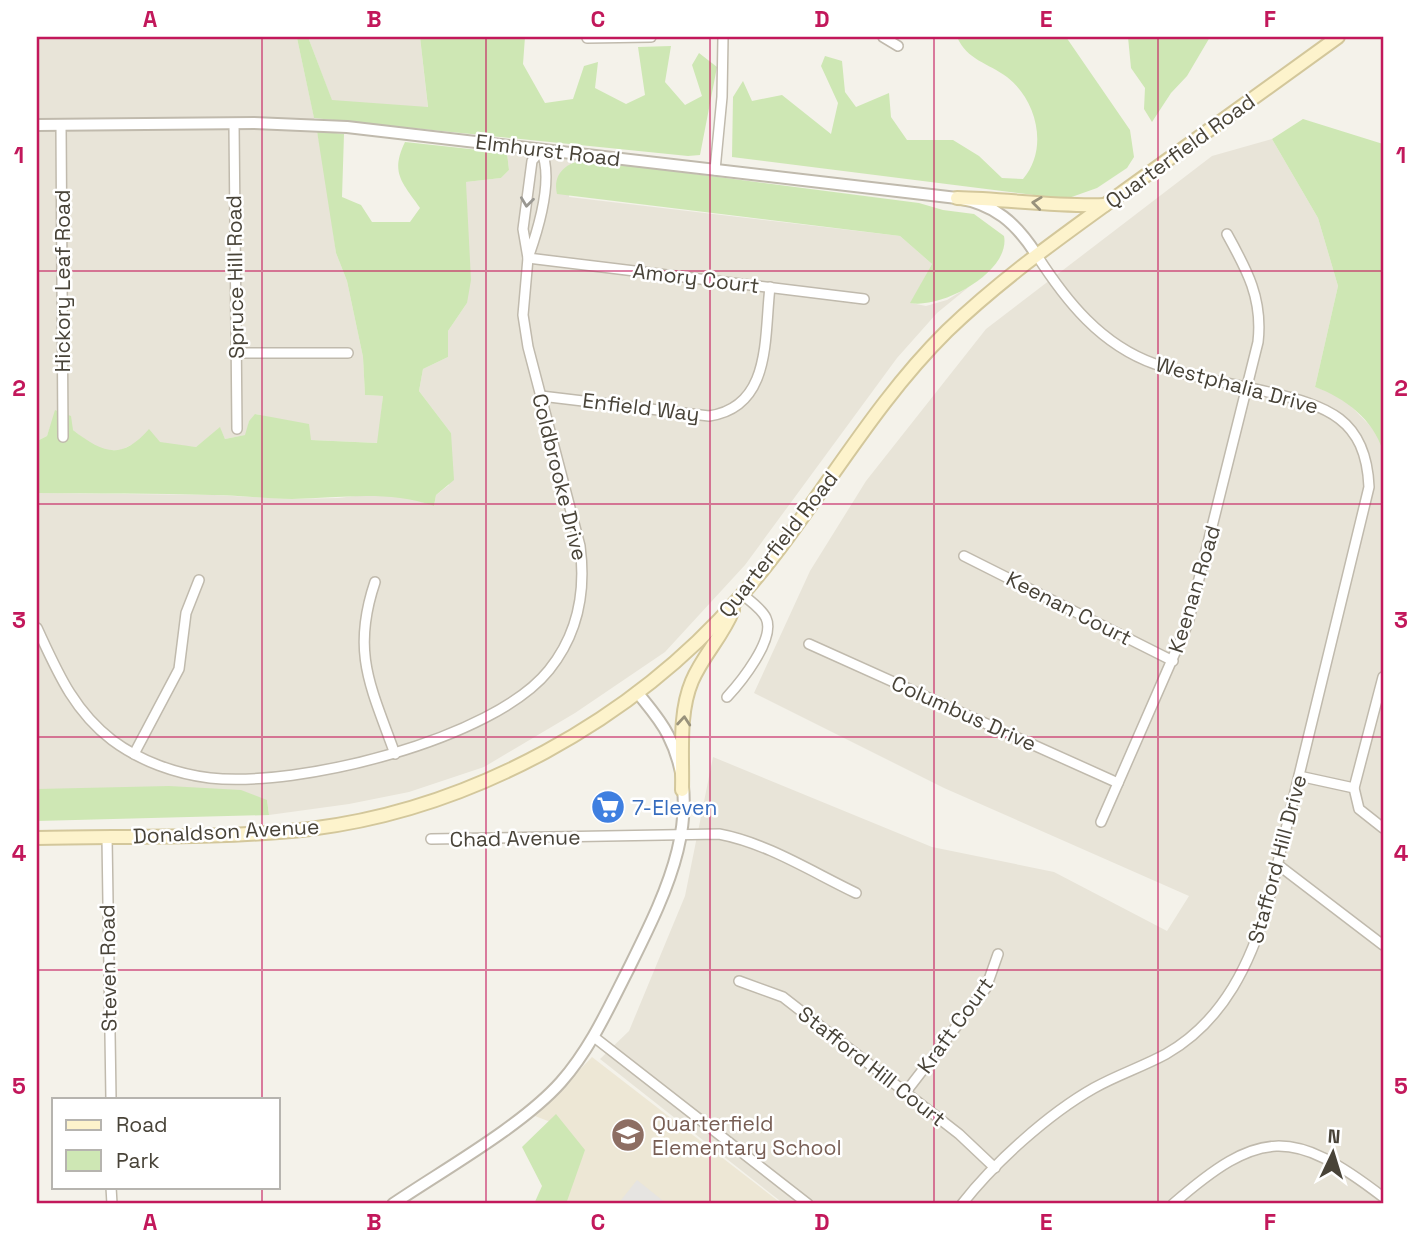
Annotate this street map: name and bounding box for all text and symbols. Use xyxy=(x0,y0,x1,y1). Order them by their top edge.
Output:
text: A xyxy=(143,4,158,34)
text: B xyxy=(366,4,382,34)
text: C xyxy=(591,4,605,34)
text: D xyxy=(814,4,830,34)
text: E xyxy=(1040,4,1052,34)
text: F xyxy=(1264,4,1276,34)
street label: Quarterfield Road xyxy=(1100,88,1260,214)
street label: Elmhurst Road xyxy=(474,128,622,172)
text: 1 xyxy=(14,140,24,170)
text: 1 xyxy=(1396,140,1406,170)
street label: Hickory Leaf Road xyxy=(49,190,76,372)
street label: Spruce Hill Road xyxy=(220,195,250,359)
one-way arrow xyxy=(519,196,534,208)
one-way arrow xyxy=(1031,196,1042,211)
street label: Amory Court xyxy=(631,257,761,299)
street label: Westphalia Drive xyxy=(1153,350,1321,420)
text: 2 xyxy=(12,373,26,403)
text: 2 xyxy=(1394,373,1408,403)
street label: Enfield Way xyxy=(581,386,701,428)
street label: Coldbrooke Drive xyxy=(526,391,594,563)
street label: Quarterfield Road xyxy=(712,465,844,623)
street label: Keenan Road xyxy=(1162,522,1226,656)
street label: Keenan Court xyxy=(1002,565,1136,651)
text: 3 xyxy=(12,605,26,635)
text: 3 xyxy=(1394,605,1408,635)
street label: Columbus Drive xyxy=(887,669,1041,757)
one-way arrow xyxy=(676,716,691,727)
street label: Stafford Hill Drive xyxy=(1241,772,1313,946)
supermarket icon: 7-Eleven xyxy=(589,788,627,826)
place label: 7-Eleven xyxy=(632,794,717,821)
street label: Donaldson Avenue xyxy=(132,813,320,849)
street label: Chad Avenue xyxy=(449,823,581,853)
text: 4 xyxy=(12,838,27,868)
text: 4 xyxy=(1394,838,1409,868)
street label: Steven Road xyxy=(93,904,123,1032)
street label: Kraft Court xyxy=(911,971,999,1079)
street label: Stafford Hill Court xyxy=(793,1000,951,1132)
text: 5 xyxy=(12,1071,26,1101)
text: 5 xyxy=(1394,1071,1408,1101)
legend xyxy=(52,1098,280,1188)
place label: Quarterfield Elementary School xyxy=(652,1110,842,1161)
text: Road xyxy=(116,1111,168,1138)
school or university icon: Quarterfield Elementary School xyxy=(609,1116,647,1154)
north arrow xyxy=(1298,1118,1368,1188)
text: N xyxy=(1327,1124,1341,1149)
text: Park xyxy=(116,1147,160,1174)
text: A xyxy=(143,1207,158,1237)
text: B xyxy=(366,1207,382,1237)
text: C xyxy=(591,1207,605,1237)
text: D xyxy=(814,1207,830,1237)
text: E xyxy=(1040,1207,1052,1237)
text: F xyxy=(1264,1207,1276,1237)

